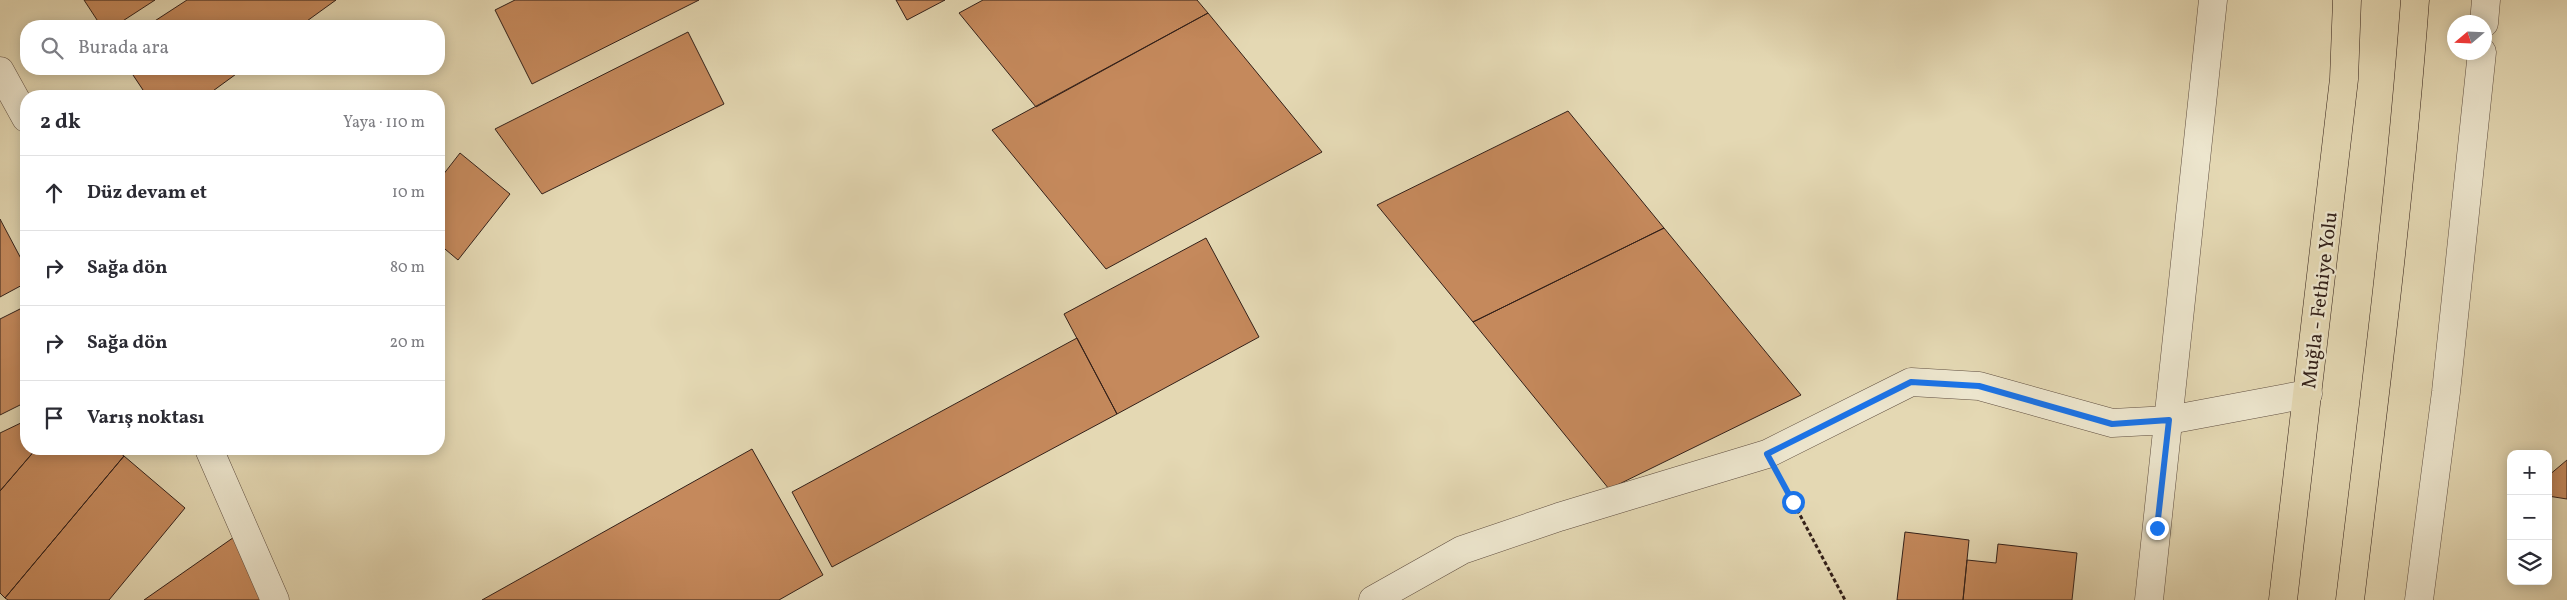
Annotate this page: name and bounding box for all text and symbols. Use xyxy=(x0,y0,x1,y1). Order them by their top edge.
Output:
north arrow xyxy=(2447,15,2492,60)
search box xyxy=(20,20,445,75)
icon: search xyxy=(38,34,66,62)
text: Burada ara xyxy=(78,35,169,61)
text: 2 dk xyxy=(40,108,81,137)
text: Yaya · 110 m xyxy=(343,112,425,134)
icon: ahead xyxy=(40,179,68,207)
text: Düz devam et xyxy=(87,180,207,206)
text: 10 m xyxy=(392,182,425,204)
street label: Muğla - Fethiye Yolu xyxy=(2296,210,2346,390)
icon: right xyxy=(40,254,68,282)
text: Sağa dön xyxy=(87,255,167,281)
text: 80 m xyxy=(390,257,425,279)
icon: right xyxy=(40,329,68,357)
text: Sağa dön xyxy=(87,330,167,356)
text: 20 m xyxy=(390,332,425,354)
icon: arrive xyxy=(40,404,68,432)
text: Varış noktası xyxy=(87,405,204,431)
map controls xyxy=(2507,450,2552,585)
button: + xyxy=(2507,450,2552,495)
route start xyxy=(1782,491,1805,514)
button: − xyxy=(2507,495,2552,540)
route end xyxy=(2146,517,2169,540)
button: layers xyxy=(2507,540,2552,585)

